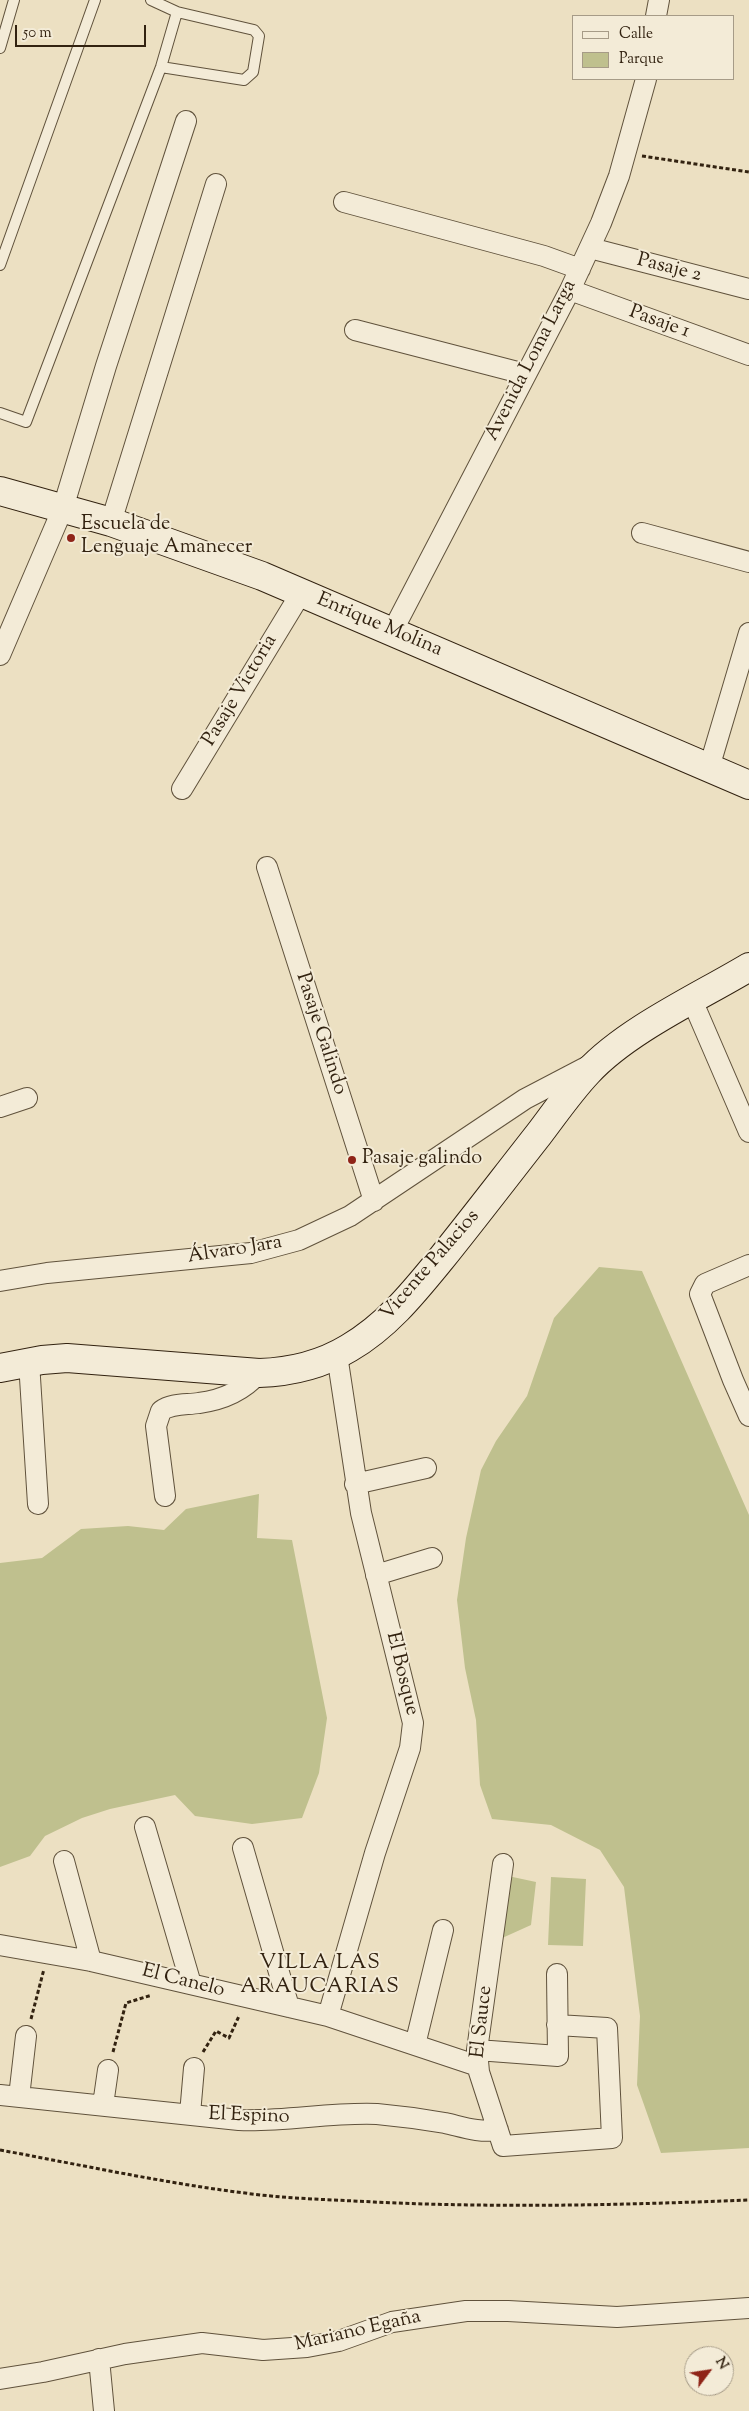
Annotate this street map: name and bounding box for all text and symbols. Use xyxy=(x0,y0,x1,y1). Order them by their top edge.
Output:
scale bar xyxy=(18,15,149,47)
legend xyxy=(572,15,734,80)
text: 50 m xyxy=(23,23,52,44)
text: Calle xyxy=(619,24,653,45)
text: Parque xyxy=(619,49,663,70)
street label: Pasaje 2 xyxy=(634,249,704,289)
street label: Avenida Loma Larga xyxy=(481,277,583,445)
street label: Pasaje 1 xyxy=(625,301,693,345)
place label: Escuela de Lenguaje Amanecer xyxy=(81,514,252,561)
marker: Escuela de Lenguaje Amanecer xyxy=(65,532,77,544)
street label: Enrique Molina xyxy=(313,589,445,663)
street label: Pasaje Victoria xyxy=(198,631,284,751)
street label: Pasaje Galindo xyxy=(289,970,351,1098)
place label: Pasaje galindo xyxy=(362,1148,482,1172)
marker: Pasaje galindo xyxy=(346,1154,358,1166)
street label: Vicente Palacios xyxy=(376,1206,486,1326)
street label: Álvaro Jara xyxy=(186,1232,284,1270)
street label: El Bosque xyxy=(379,1630,423,1718)
district label: VILLA LAS ARAUCARIAS xyxy=(239,1951,401,2001)
street label: El Canelo xyxy=(139,1960,227,2004)
street label: El Sauce xyxy=(467,1985,499,2059)
street label: El Espino xyxy=(208,2104,290,2130)
street label: Mariano Egaña xyxy=(293,2306,423,2358)
north arrow xyxy=(684,2346,734,2396)
text: N xyxy=(710,2354,732,2374)

